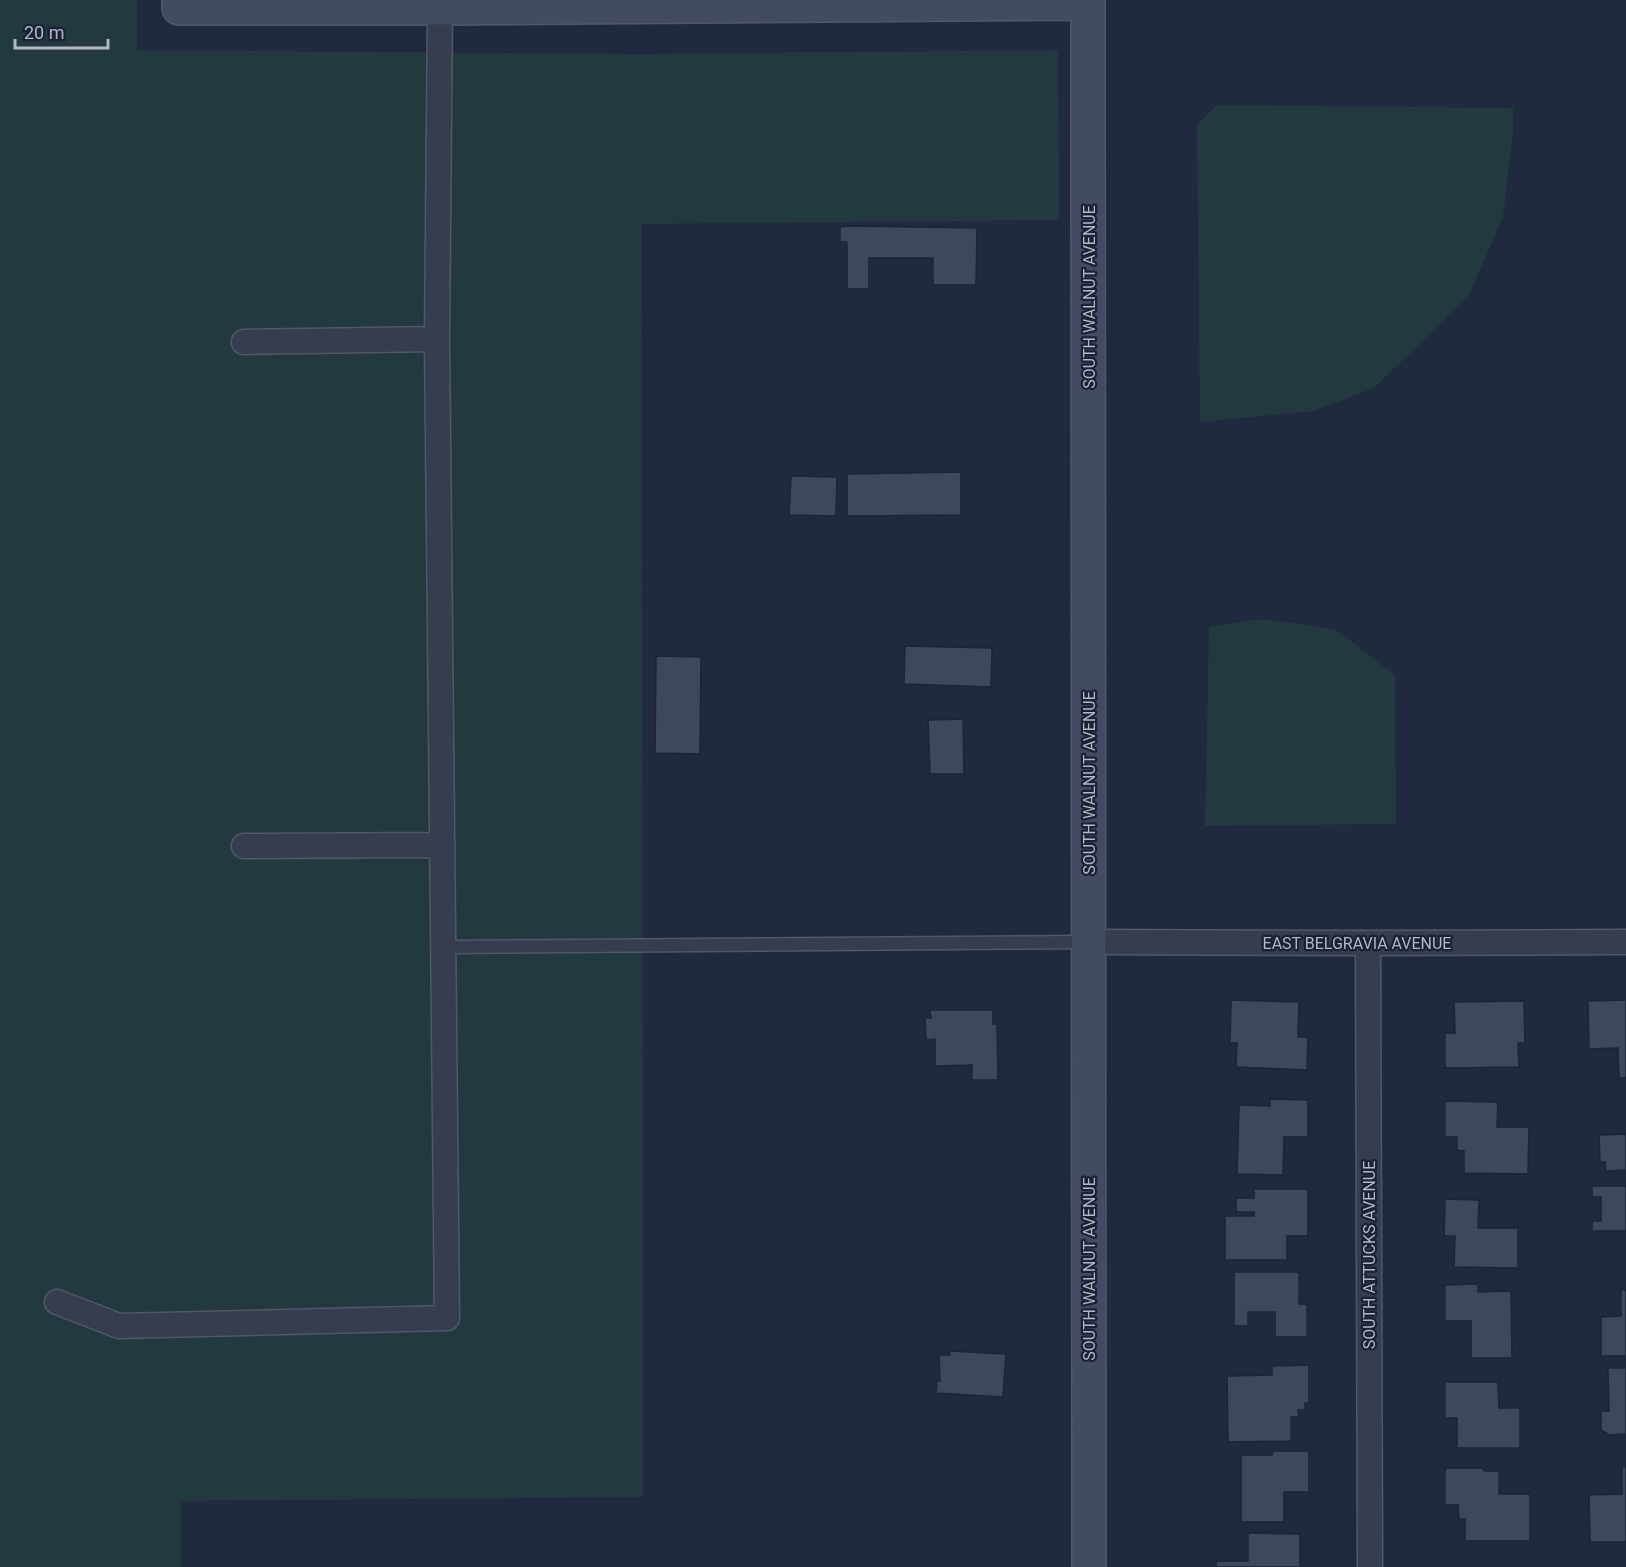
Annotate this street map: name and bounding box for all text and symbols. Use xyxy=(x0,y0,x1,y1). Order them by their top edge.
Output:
scale bar xyxy=(15,12,108,50)
text: 20 m xyxy=(24,22,64,43)
street label: SOUTH WALNUT AVENUE xyxy=(1080,205,1099,389)
street label: SOUTH WALNUT AVENUE xyxy=(1080,691,1099,875)
street label: EAST BELGRAVIA AVENUE xyxy=(1263,934,1451,953)
street label: SOUTH ATTUCKS AVENUE xyxy=(1360,1161,1379,1349)
street label: SOUTH WALNUT AVENUE xyxy=(1080,1177,1099,1361)

